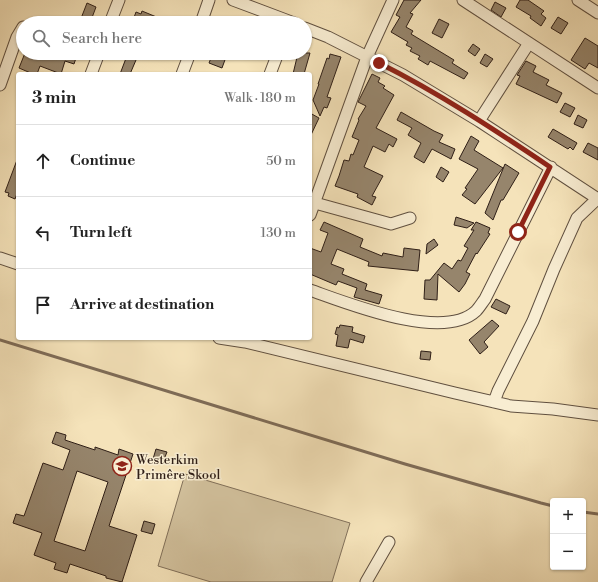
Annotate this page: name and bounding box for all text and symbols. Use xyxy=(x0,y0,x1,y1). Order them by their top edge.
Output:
search box xyxy=(16,16,312,60)
icon: search xyxy=(30,27,52,49)
text: Search here xyxy=(62,29,142,48)
route end xyxy=(370,54,388,72)
text: 3 min xyxy=(32,87,76,109)
text: Walk · 180 m xyxy=(224,90,296,106)
icon: ahead xyxy=(32,150,54,172)
text: Continue xyxy=(70,151,135,170)
text: 50 m xyxy=(266,153,296,169)
icon: left xyxy=(32,222,54,244)
text: Turn left xyxy=(70,223,132,242)
route start xyxy=(509,223,527,241)
text: 130 m xyxy=(261,225,296,241)
icon: arrive xyxy=(32,294,54,316)
text: Arrive at destination xyxy=(70,295,214,314)
place label: Westerkim Primêre Skool xyxy=(135,452,220,483)
school or university icon: Westerkim Primêre Skool xyxy=(111,455,133,477)
map controls xyxy=(550,498,586,570)
button: + xyxy=(550,498,586,534)
button: − xyxy=(550,534,586,570)

